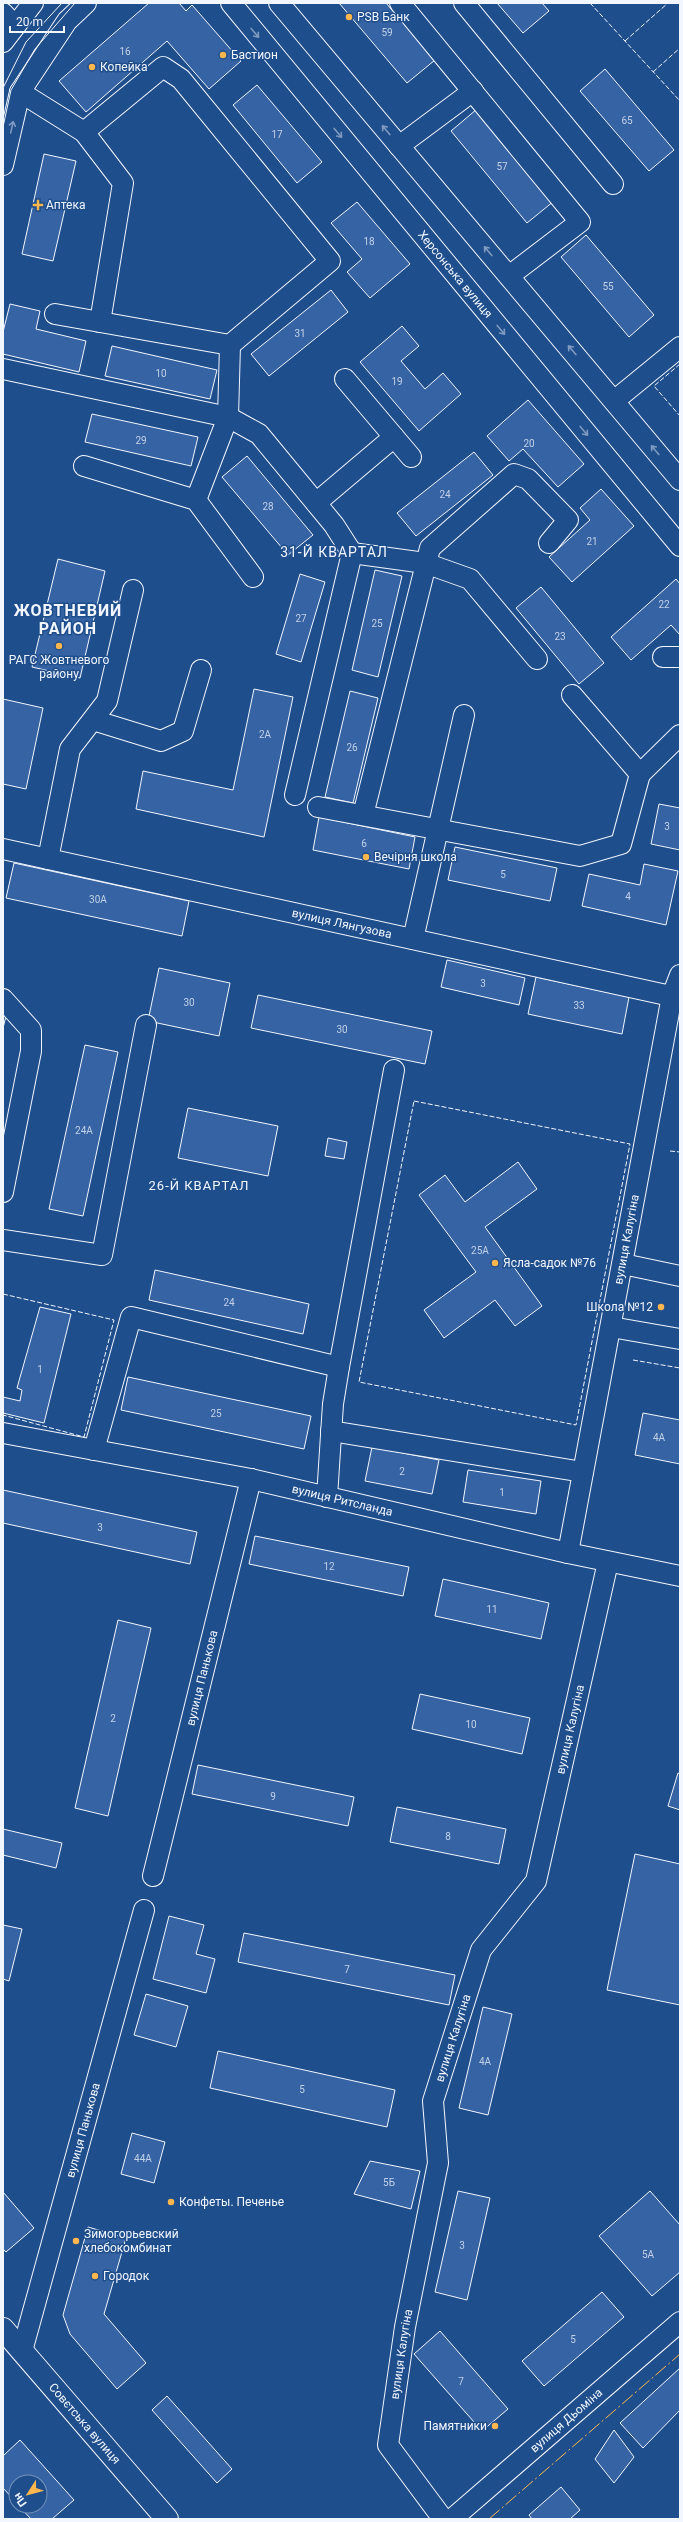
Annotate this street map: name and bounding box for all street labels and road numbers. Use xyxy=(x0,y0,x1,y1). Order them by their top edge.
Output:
street label: Херсонська вулиця xyxy=(415,228,496,321)
street label: вулиця Лянгузова xyxy=(291,906,393,941)
street label: вулиця Калугіна xyxy=(611,1193,642,1286)
street label: вулиця Ритсланда xyxy=(290,1482,394,1519)
street label: вулиця Панькова xyxy=(183,1629,220,1727)
street label: вулиця Калугіна xyxy=(553,1683,587,1775)
street label: вулиця Калугіна xyxy=(433,1992,474,2084)
street label: вулиця Панькова xyxy=(63,2081,103,2179)
street label: вулиця Калугіна xyxy=(388,2308,415,2400)
street label: Совєтська вулиця xyxy=(46,2380,123,2467)
street label: вулиця Дьоміна xyxy=(527,2385,605,2455)

